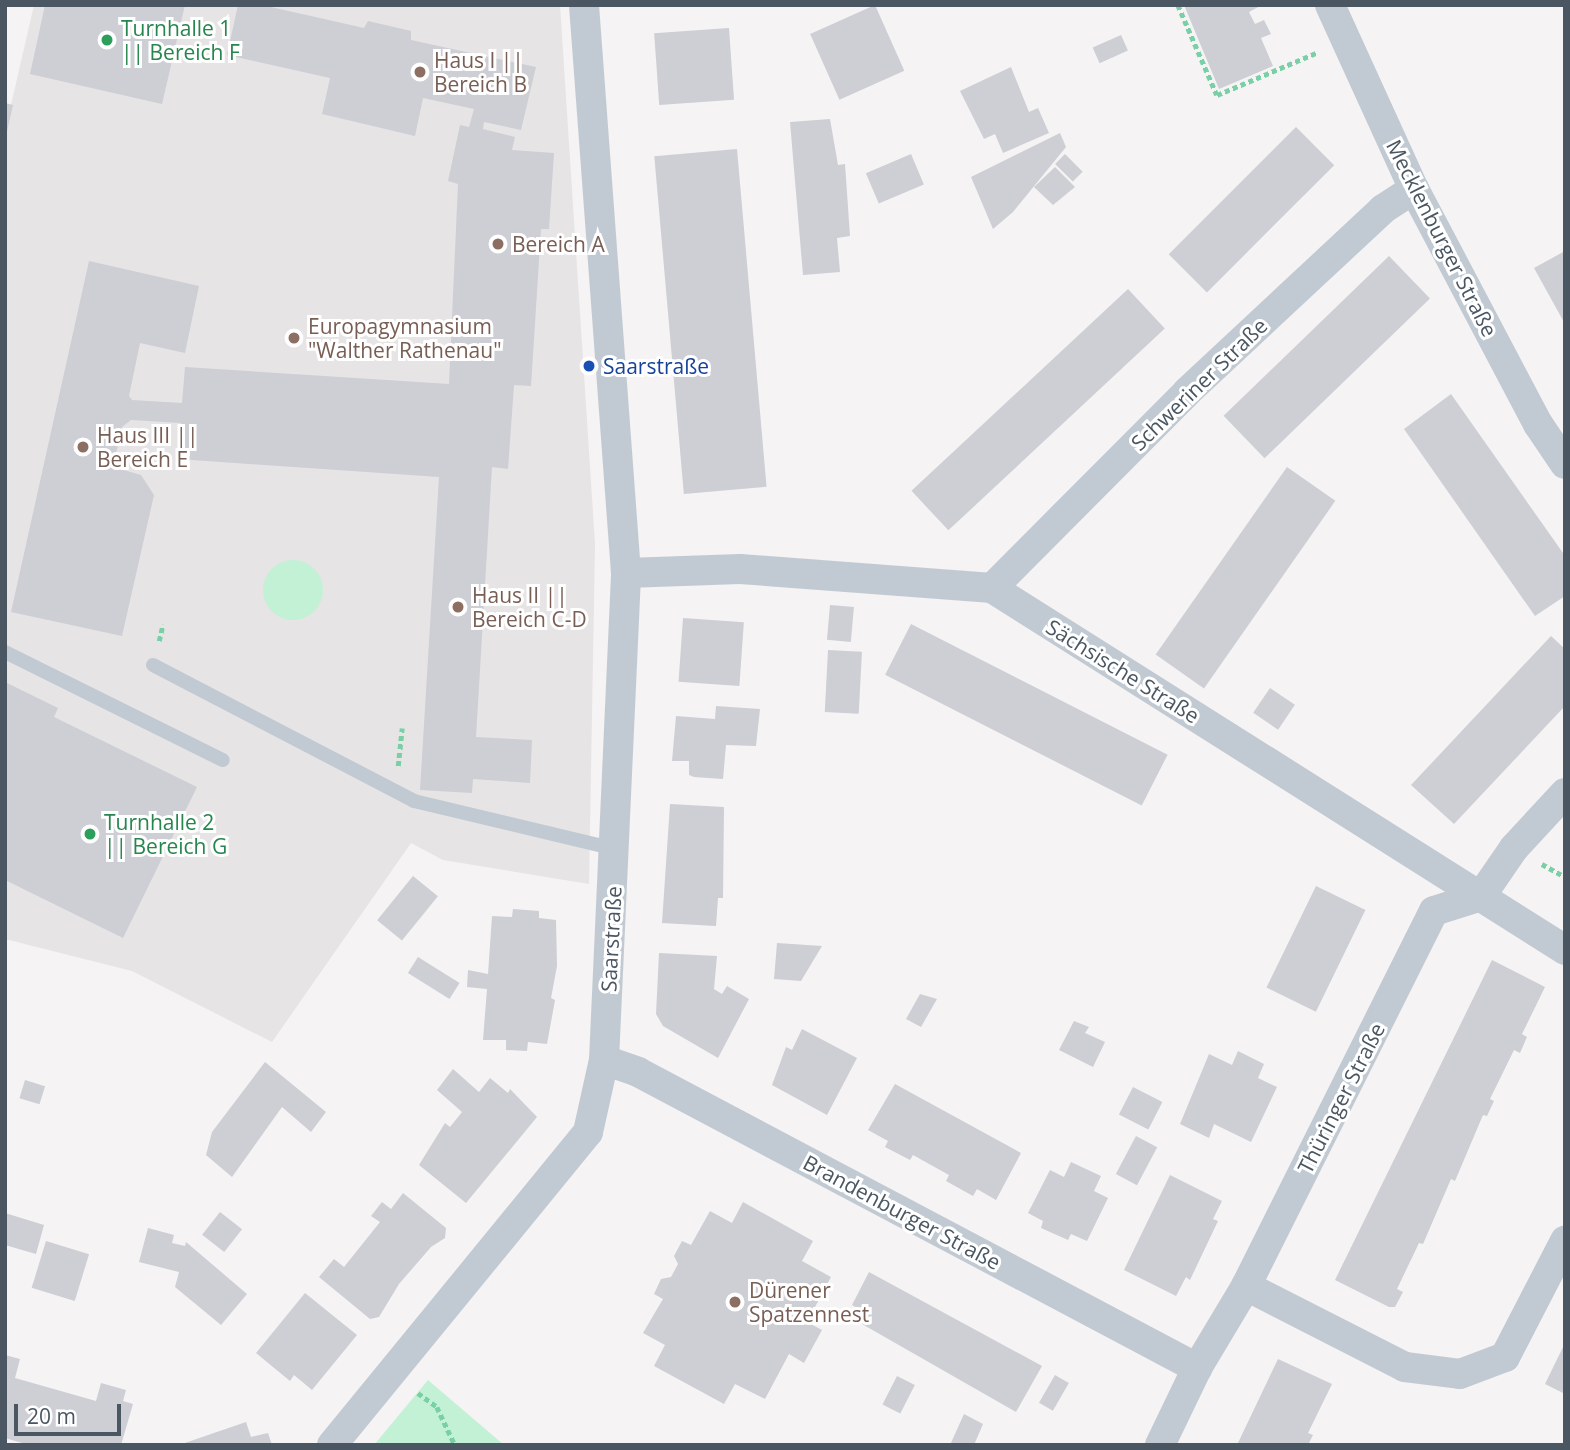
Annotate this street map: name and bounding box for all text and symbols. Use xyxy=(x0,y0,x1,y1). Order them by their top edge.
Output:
place label: Turnhalle 1 || Bereich F xyxy=(121,15,240,65)
marker: Turnhalle 1 || Bereich F xyxy=(99,32,115,48)
place label: Haus I || Bereich B xyxy=(434,47,527,97)
marker: Haus I || Bereich B xyxy=(412,64,428,80)
street label: Mecklenburger Straße xyxy=(1381,135,1503,341)
place label: Bereich A xyxy=(512,231,605,257)
marker: Bereich A xyxy=(490,236,506,252)
place label: Europagymnasium "Walther Rathenau" xyxy=(308,313,502,363)
street label: Schweriner Straße xyxy=(1126,313,1272,455)
marker: Europagymnasium "Walther Rathenau" xyxy=(286,330,302,346)
place label: Saarstraße xyxy=(603,353,709,379)
marker: Saarstraße xyxy=(581,358,597,374)
place label: Haus III || Bereich E xyxy=(97,422,199,472)
marker: Haus III || Bereich E xyxy=(75,439,91,455)
place label: Haus II || Bereich C-D xyxy=(472,582,587,632)
marker: Haus II || Bereich C-D xyxy=(450,599,466,615)
street label: Sächsische Straße xyxy=(1042,614,1204,728)
place label: Turnhalle 2 || Bereich G xyxy=(104,809,227,859)
marker: Turnhalle 2 || Bereich G xyxy=(82,826,98,842)
street label: Saarstraße xyxy=(596,885,626,993)
street label: Thüringer Straße xyxy=(1292,1019,1390,1177)
street label: Brandenburger Straße xyxy=(799,1149,1005,1275)
place label: Dürener Spatzennest xyxy=(749,1277,869,1327)
marker: Dürener Spatzennest xyxy=(727,1294,743,1310)
scale bar xyxy=(18,1390,124,1434)
text: 20 m xyxy=(27,1402,76,1430)

